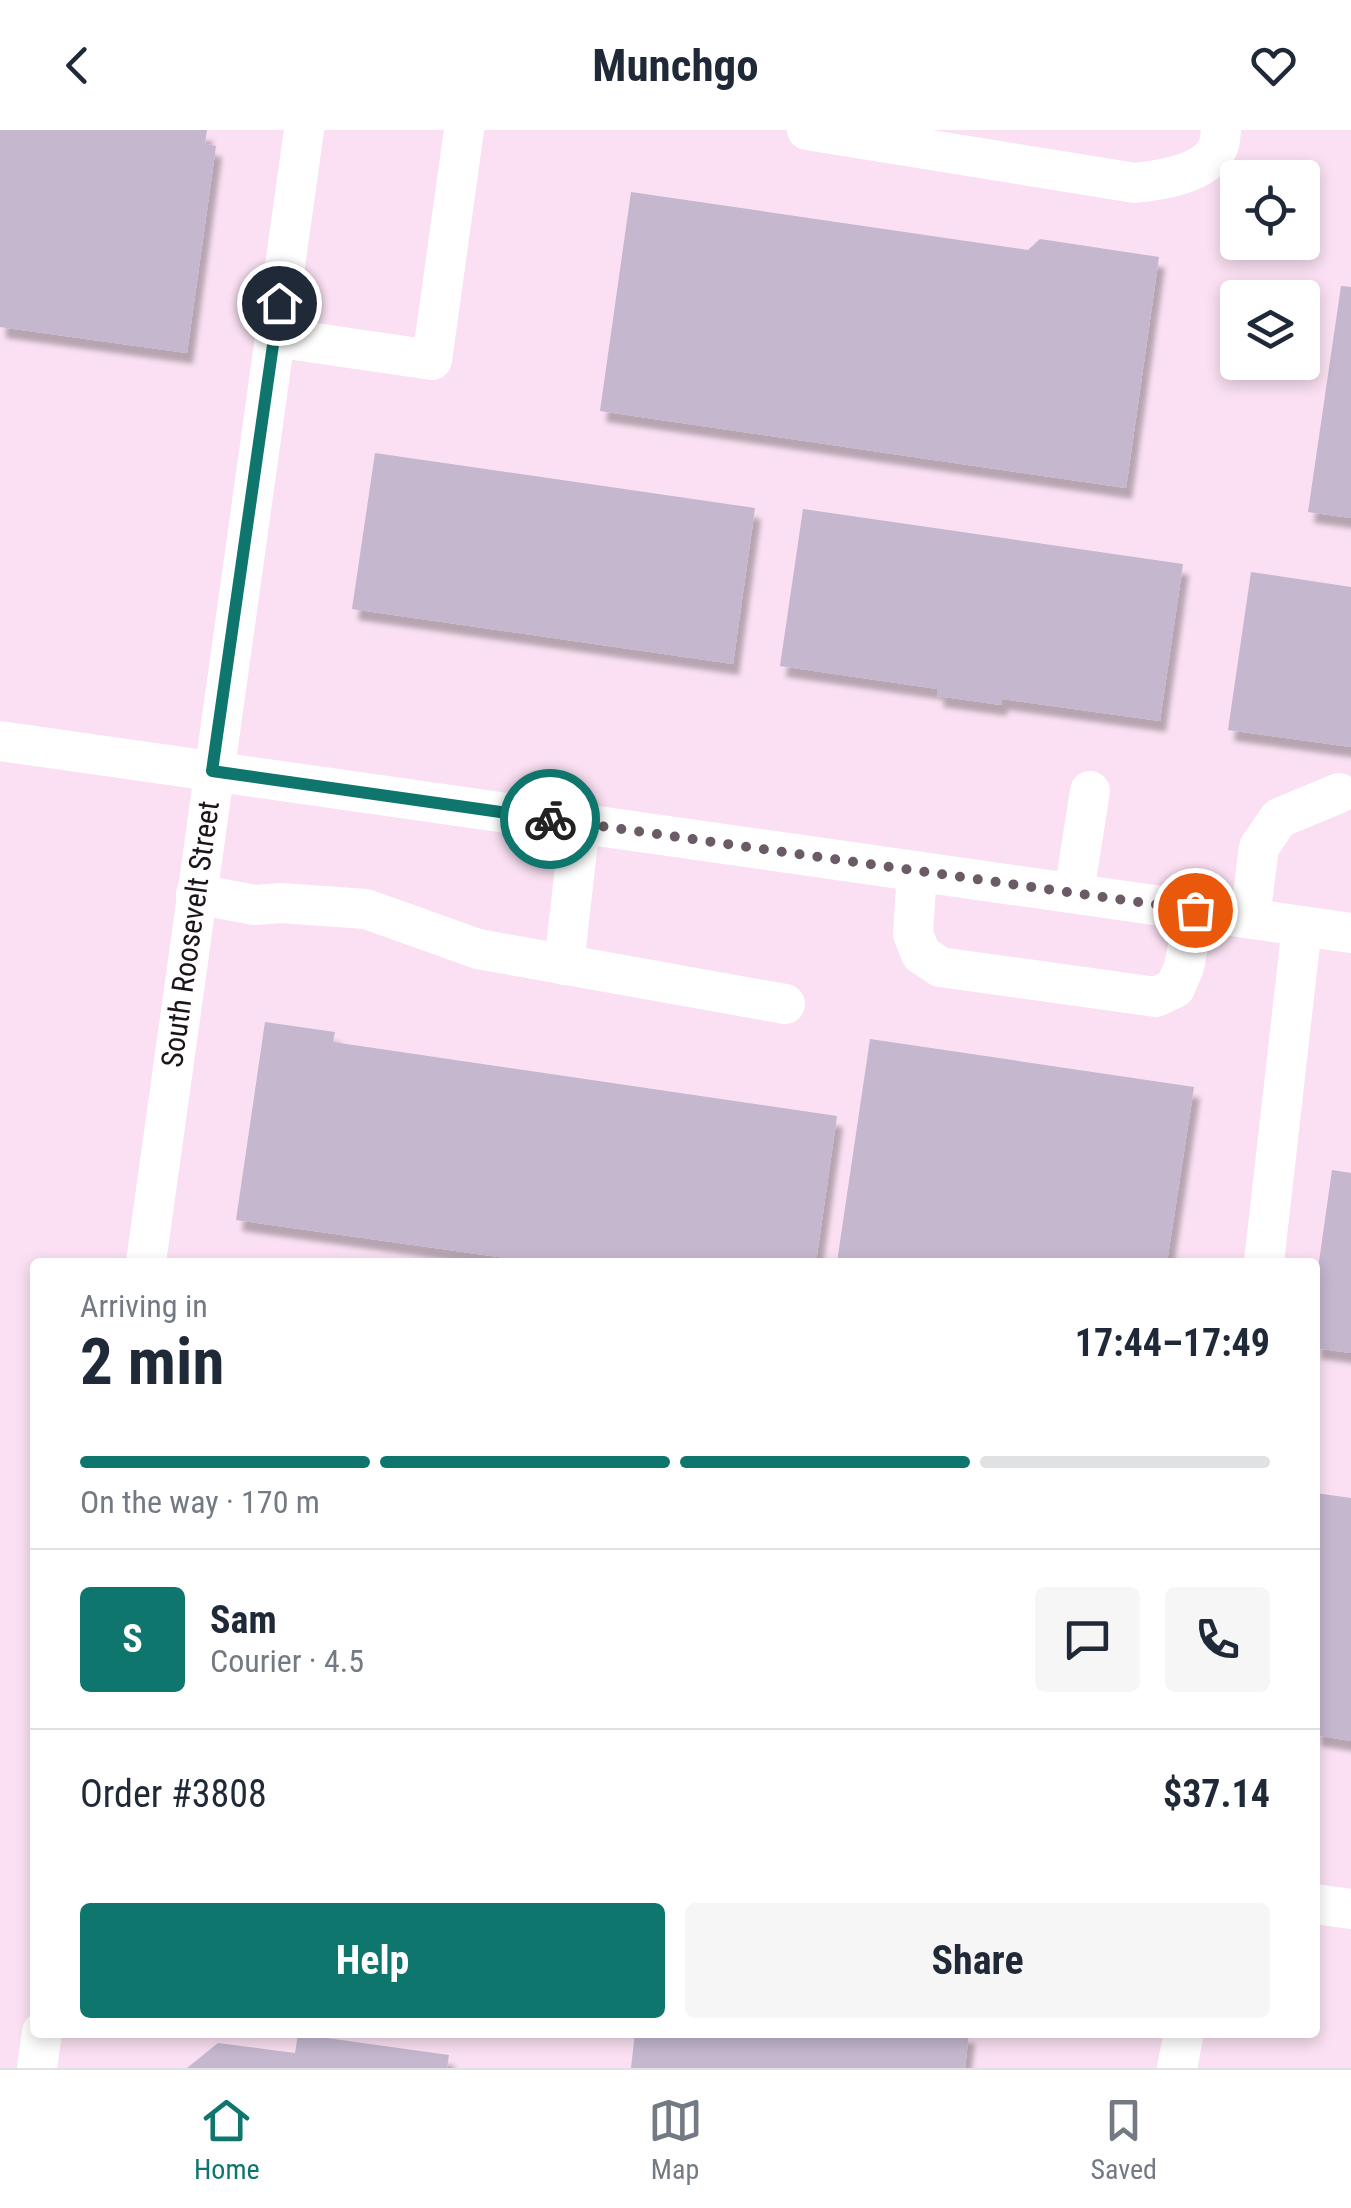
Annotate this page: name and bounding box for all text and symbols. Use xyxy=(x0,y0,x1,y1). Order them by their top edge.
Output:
icon: back xyxy=(50,38,105,93)
icon: heart xyxy=(1246,38,1301,93)
text: Munchgo xyxy=(592,39,759,92)
map controls xyxy=(1220,160,1320,380)
button: locate xyxy=(1220,160,1320,260)
pin xyxy=(237,261,322,346)
icon: home xyxy=(252,276,307,331)
button: layers xyxy=(1220,280,1320,380)
courier xyxy=(500,769,600,869)
icon: bike xyxy=(523,792,578,847)
street label: South Roosevelt Street xyxy=(154,799,226,1069)
pin xyxy=(1153,868,1238,953)
icon: bag xyxy=(1168,883,1223,938)
text: Arriving in xyxy=(80,1287,208,1325)
text: 17:44–17:49 xyxy=(1075,1321,1270,1365)
text: 2 min xyxy=(80,1324,224,1400)
text: On the way · 170 m xyxy=(80,1483,320,1521)
button: chat xyxy=(1035,1587,1140,1692)
button: phone xyxy=(1165,1587,1270,1692)
text: Sam xyxy=(210,1598,277,1642)
text: S xyxy=(122,1617,143,1661)
text: Courier · 4.5 xyxy=(210,1642,364,1680)
text: Order #3808 xyxy=(80,1772,267,1816)
text: $37.14 xyxy=(1163,1772,1270,1816)
button: Help xyxy=(80,1903,665,2018)
button: Share xyxy=(685,1903,1270,2018)
tab: Home xyxy=(194,2093,260,2186)
tab: Map xyxy=(648,2093,703,2186)
tab: Saved xyxy=(1090,2093,1157,2186)

